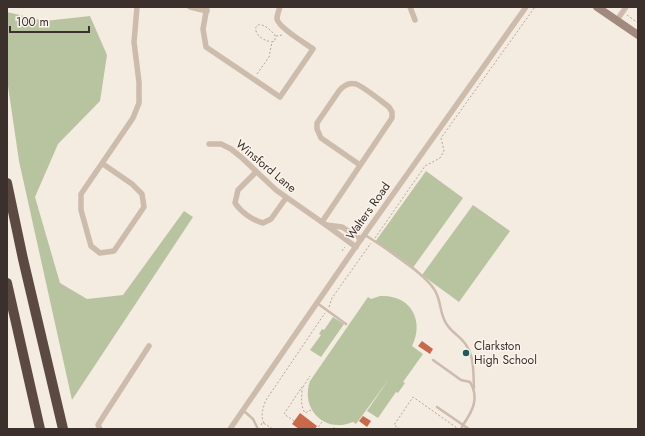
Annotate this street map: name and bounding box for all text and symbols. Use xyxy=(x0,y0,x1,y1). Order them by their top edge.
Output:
scale bar xyxy=(10,8,89,34)
text: 100 m xyxy=(16,13,49,31)
street label: Winsford Lane xyxy=(232,135,300,197)
street label: Walters Road xyxy=(341,179,395,243)
place label: Clarkston High School xyxy=(474,337,537,369)
marker: Clarkston High School xyxy=(461,348,471,358)

